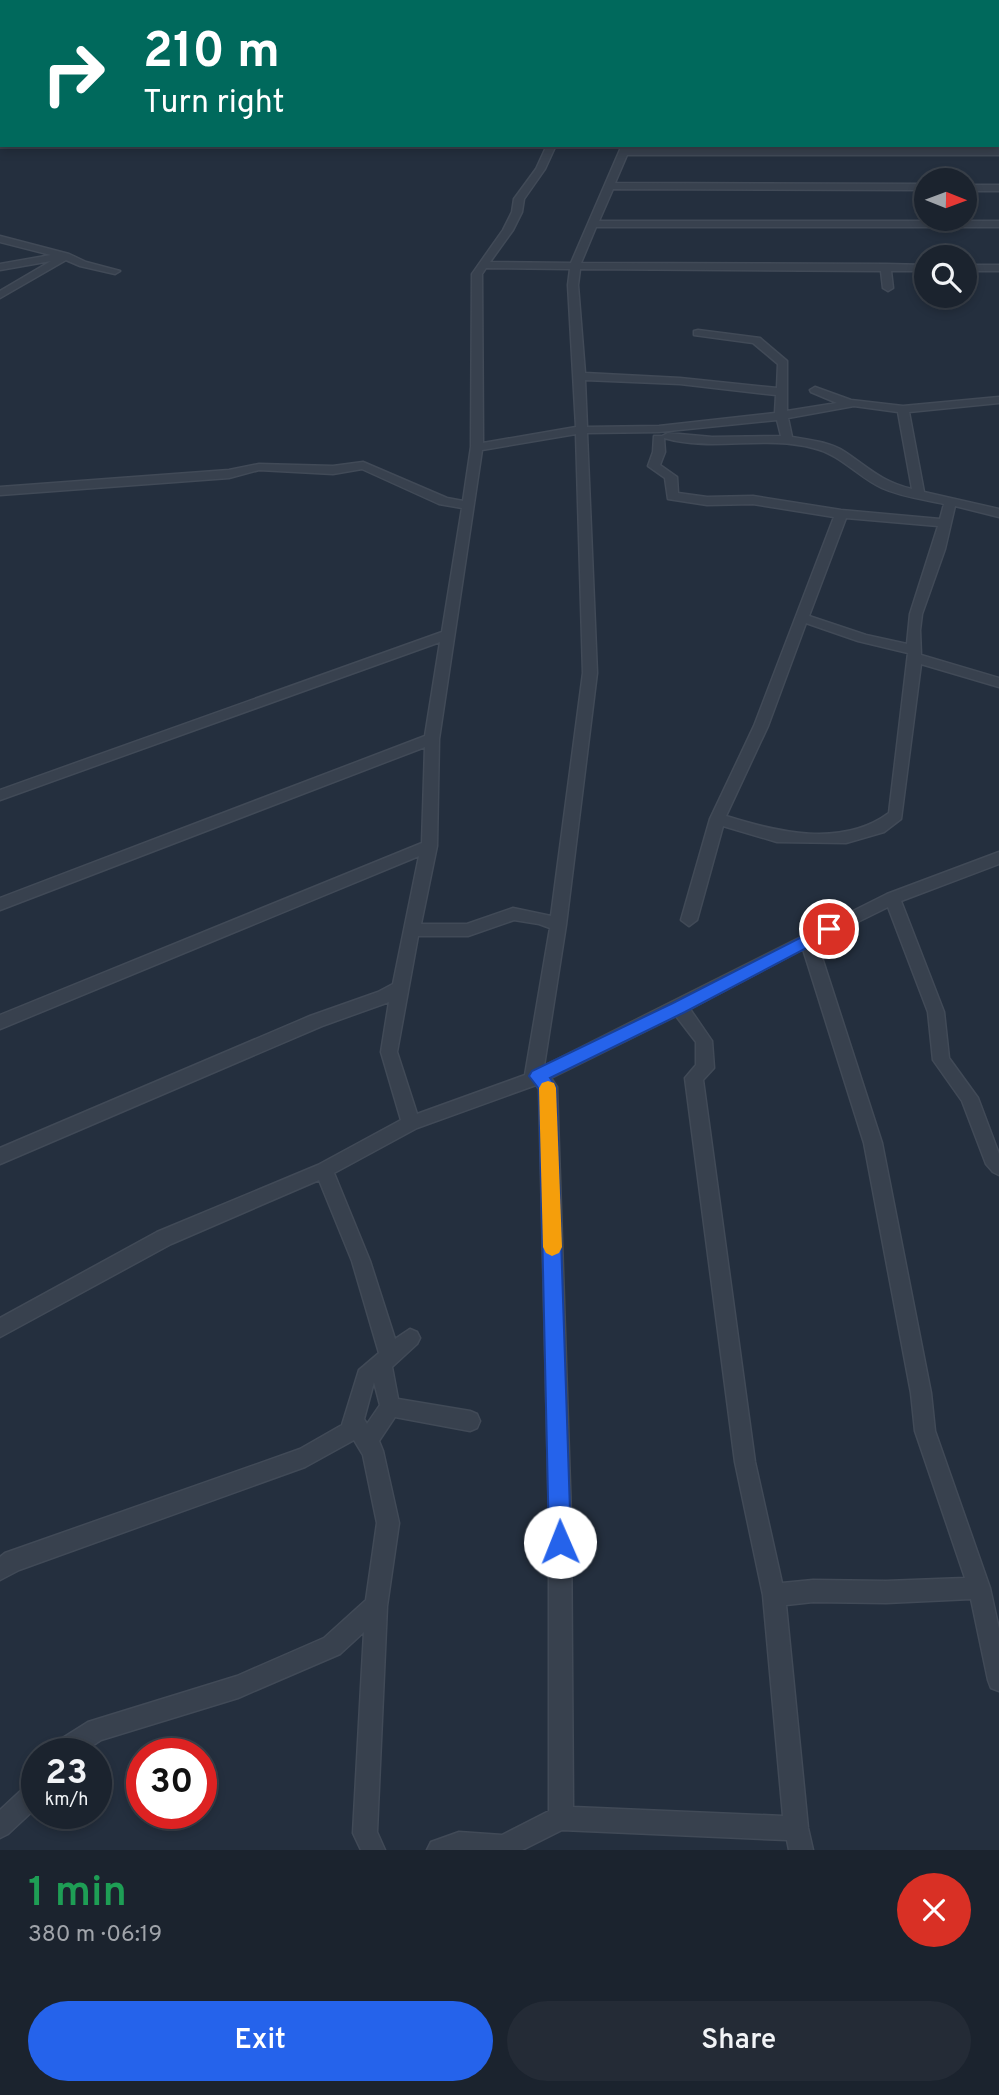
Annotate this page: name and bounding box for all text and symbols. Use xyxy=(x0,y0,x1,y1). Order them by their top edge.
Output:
text: 210 m xyxy=(143,23,280,85)
icon: right xyxy=(28,28,119,119)
text: Turn right xyxy=(143,84,285,124)
north arrow xyxy=(914,168,976,231)
map controls xyxy=(914,168,977,308)
button: search xyxy=(914,245,977,308)
pin xyxy=(799,899,859,959)
icon: arrive xyxy=(810,910,848,948)
position arrow xyxy=(523,1505,597,1579)
speed limit sign: 30 xyxy=(126,1738,217,1829)
text: 23 xyxy=(45,1752,88,1796)
text: km/h xyxy=(45,1789,88,1812)
text: 1 min xyxy=(28,1868,127,1921)
button: close xyxy=(897,1873,971,1947)
text: 380 m · 06:19 xyxy=(28,1921,162,1950)
button: Exit xyxy=(28,2001,493,2081)
button: Share xyxy=(507,2001,971,2081)

